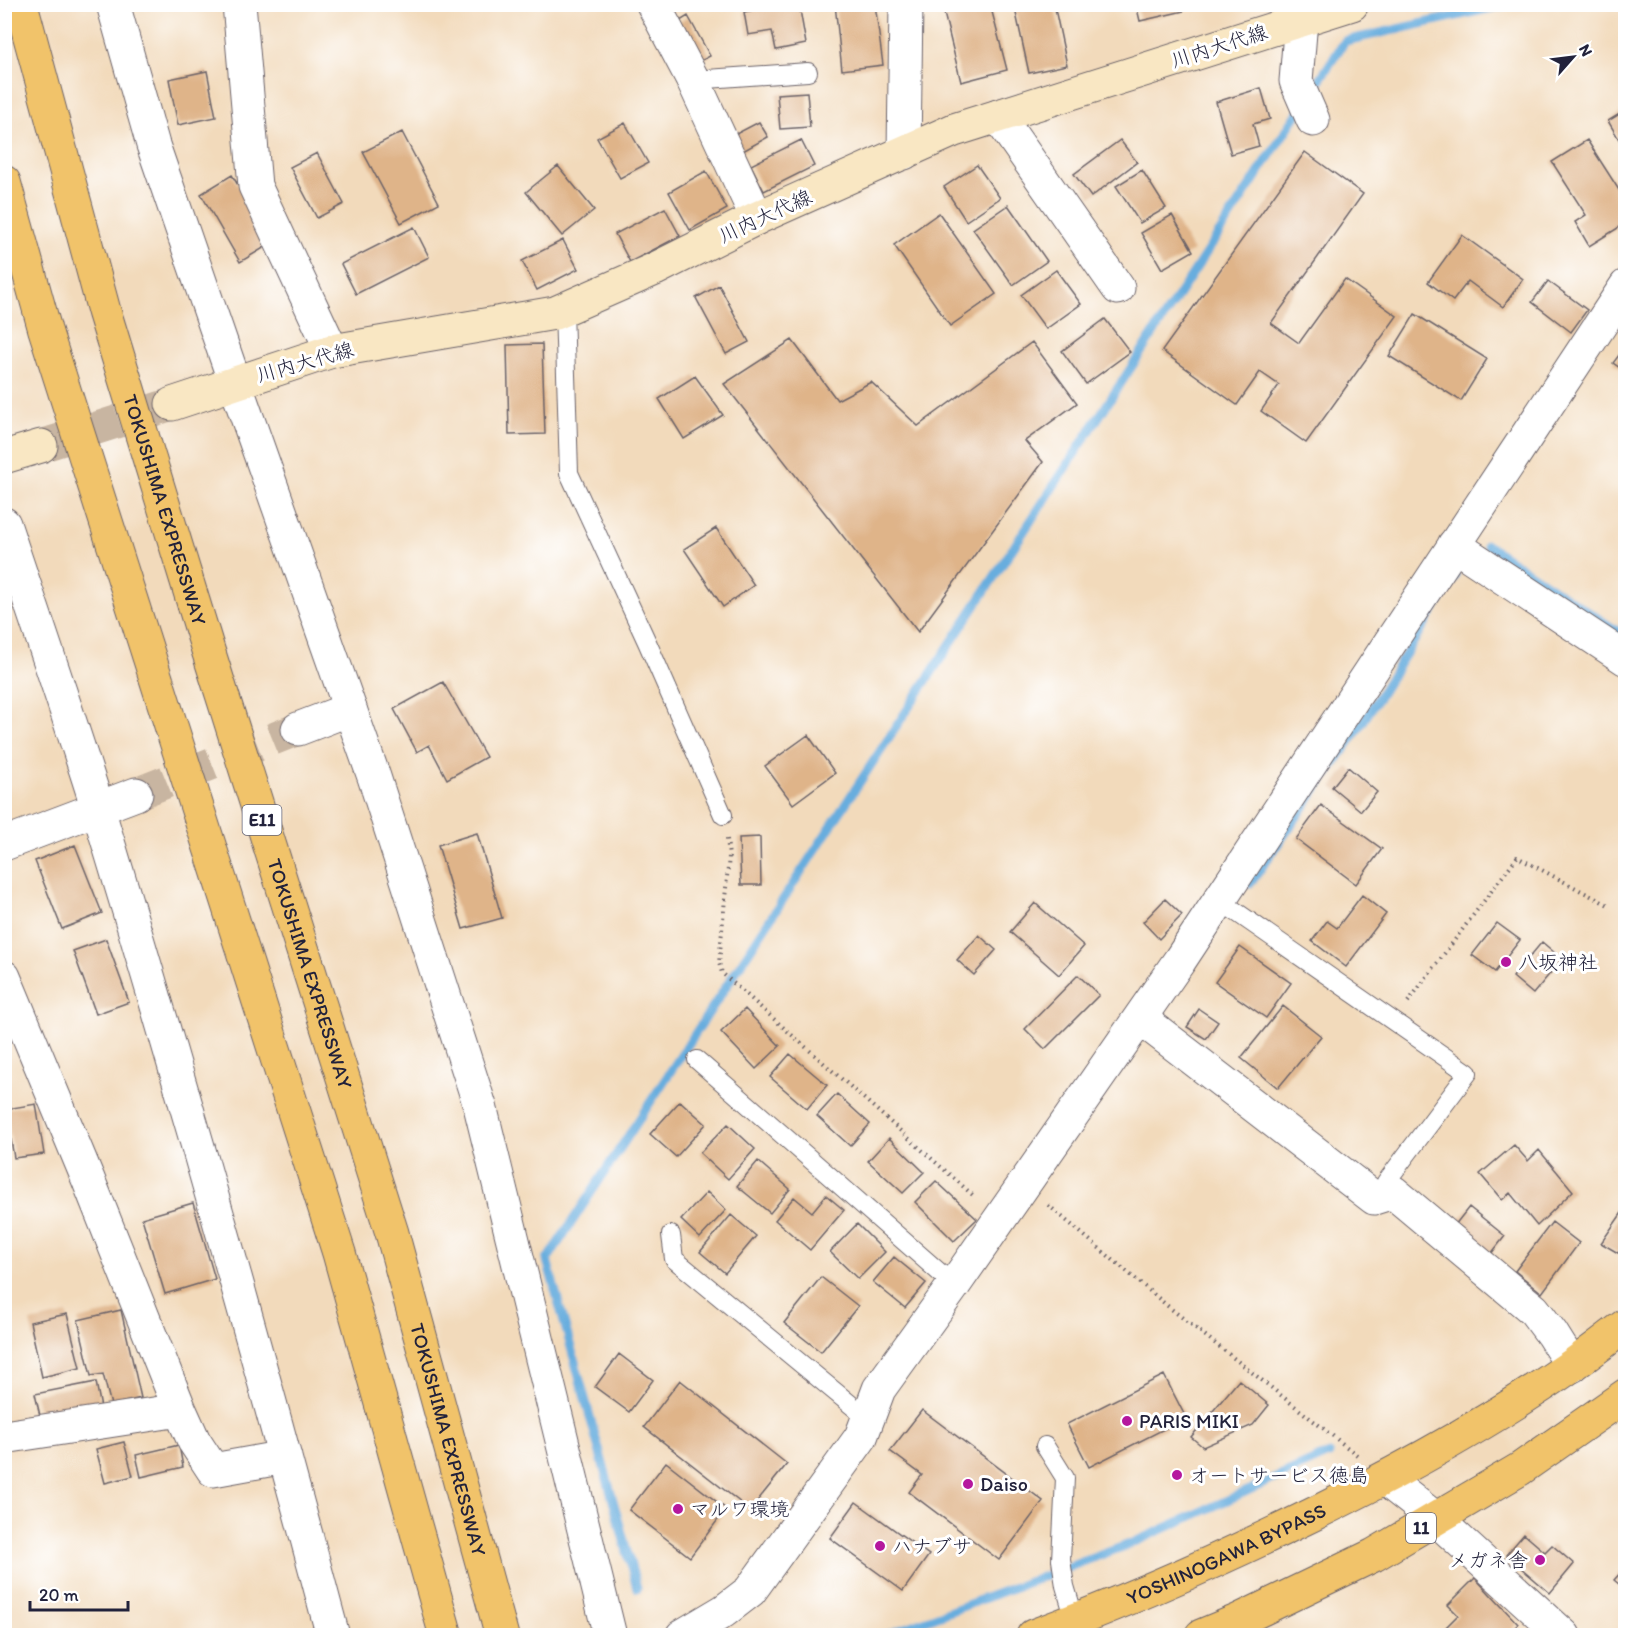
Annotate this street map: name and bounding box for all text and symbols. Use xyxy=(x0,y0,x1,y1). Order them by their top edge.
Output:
street label: 川内大代線 xyxy=(1168,19,1270,73)
north arrow xyxy=(1543,27,1603,87)
text: N xyxy=(1575,41,1597,59)
street label: 川内大代線 xyxy=(715,184,815,248)
street label: 川内大代線 xyxy=(254,337,356,387)
street label: TOKUSHIMA EXPRESSWAY xyxy=(118,392,212,629)
road number: E11 xyxy=(242,805,282,835)
street label: TOKUSHIMA EXPRESSWAY xyxy=(263,856,358,1092)
place label: 八坂神社 xyxy=(1518,950,1598,974)
marker: 八坂神社 xyxy=(1499,955,1513,969)
street label: TOKUSHIMA EXPRESSWAY xyxy=(405,1321,492,1559)
place label: PARIS MIKI xyxy=(1139,1409,1239,1433)
marker: PARIS MIKI xyxy=(1120,1414,1134,1428)
place label: オートサービス徳島 xyxy=(1189,1463,1369,1487)
marker: オートサービス徳島 xyxy=(1170,1468,1184,1482)
place label: Daiso xyxy=(980,1472,1028,1496)
marker: Daiso xyxy=(961,1477,975,1491)
place label: マルワ環境 xyxy=(690,1497,790,1521)
street label: YOSHINOGAWA BYPASS xyxy=(1123,1498,1330,1610)
marker: マルワ環境 xyxy=(671,1502,685,1516)
road number: 11 xyxy=(1406,1513,1436,1543)
place label: ハナブサ xyxy=(892,1534,972,1558)
marker: ハナブサ xyxy=(873,1539,887,1553)
place label: メガネ舎 xyxy=(1448,1548,1528,1572)
marker: メガネ舎 xyxy=(1533,1553,1547,1567)
scale bar xyxy=(30,1574,128,1612)
text: 20 m xyxy=(39,1584,79,1606)

